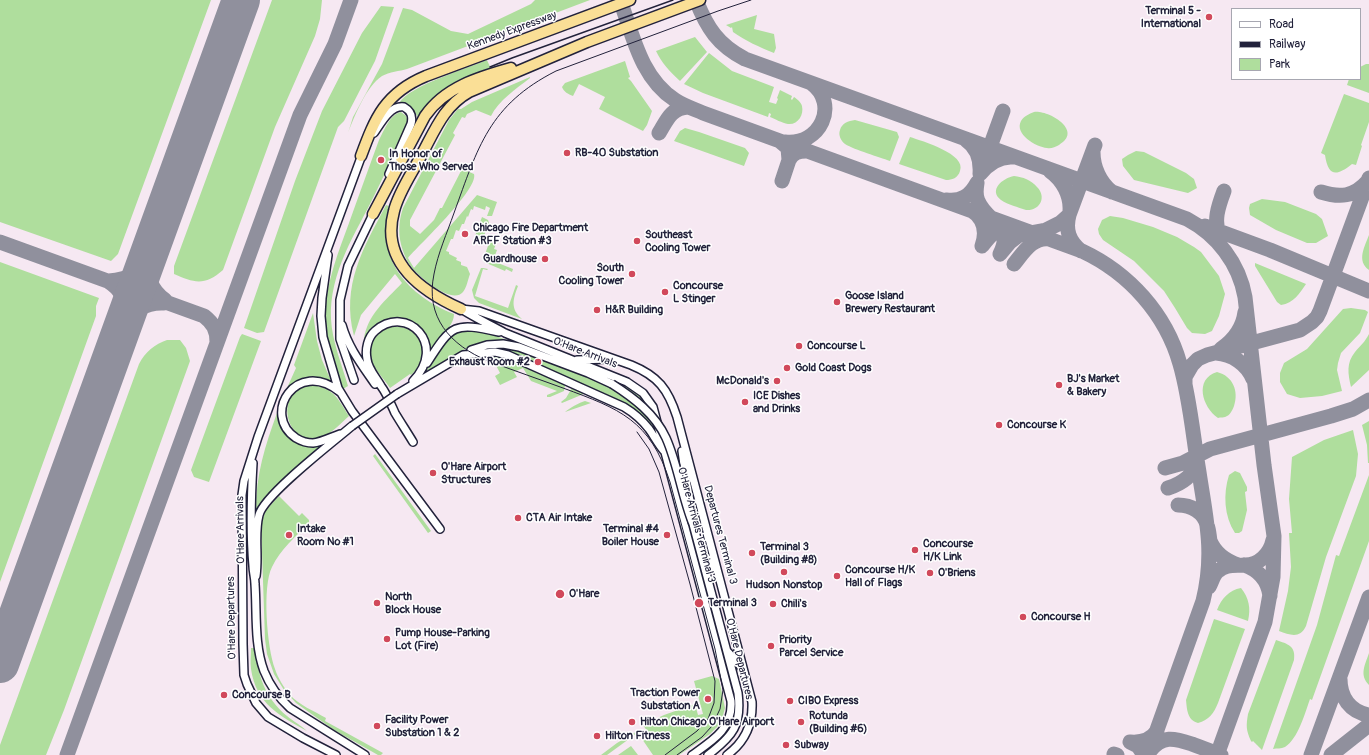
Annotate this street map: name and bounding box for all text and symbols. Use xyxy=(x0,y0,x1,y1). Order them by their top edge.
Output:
place label: Terminal 5 - International xyxy=(1141,4,1201,30)
legend xyxy=(1231,8,1361,80)
street label: Kennedy Expressway xyxy=(465,9,559,53)
marker: Terminal 5 - International xyxy=(1204,12,1214,22)
text: Road xyxy=(1269,17,1294,32)
text: Railway xyxy=(1269,37,1305,52)
text: Park xyxy=(1269,57,1290,72)
place label: RB-40 Substation xyxy=(575,146,658,160)
place label: In Honor of Those Who Served xyxy=(389,147,473,173)
marker: RB-40 Substation xyxy=(562,148,572,158)
marker: In Honor of Those Who Served xyxy=(376,155,386,165)
place label: Chicago Fire Department ARFF Station #3 xyxy=(473,221,588,247)
place label: Southeast Cooling Tower xyxy=(645,228,710,254)
marker: Chicago Fire Department ARFF Station #3 xyxy=(460,229,470,239)
marker: Southeast Cooling Tower xyxy=(632,236,642,246)
place label: Guardhouse xyxy=(483,252,537,266)
marker: Guardhouse xyxy=(540,254,550,264)
place label: South Cooling Tower xyxy=(559,261,624,287)
marker: South Cooling Tower xyxy=(627,269,637,279)
place label: Concourse L Stinger xyxy=(673,279,723,305)
marker: Concourse L Stinger xyxy=(660,287,670,297)
place label: Goose Island Brewery Restaurant xyxy=(845,289,935,315)
marker: Goose Island Brewery Restaurant xyxy=(832,297,842,307)
place label: H&R Building xyxy=(605,303,663,317)
marker: H&R Building xyxy=(592,305,602,315)
street label: O'Hare Arrivals xyxy=(551,335,619,371)
place label: Concourse L xyxy=(807,339,866,353)
marker: Concourse L xyxy=(794,341,804,351)
place label: Exhaust Room #2 xyxy=(449,355,530,369)
marker: Exhaust Room #2 xyxy=(533,357,543,367)
place label: Gold Coast Dogs xyxy=(795,361,871,375)
marker: Gold Coast Dogs xyxy=(782,363,792,373)
place label: BJ's Market & Bakery xyxy=(1067,372,1119,398)
place label: McDonald's xyxy=(716,374,769,388)
marker: McDonald's xyxy=(772,376,782,386)
marker: BJ's Market & Bakery xyxy=(1054,380,1064,390)
place label: ICE Dishes and Drinks xyxy=(753,389,800,415)
marker: ICE Dishes and Drinks xyxy=(740,397,750,407)
place label: Concourse K xyxy=(1007,418,1066,432)
marker: Concourse K xyxy=(994,420,1004,430)
place label: O'Hare Airport Structures xyxy=(441,460,506,486)
street label: O'Hare Arrivals Terminal 3 xyxy=(674,466,718,584)
marker: O'Hare Airport Structures xyxy=(428,468,438,478)
street label: Departures Terminal 3 xyxy=(700,484,740,586)
street label: O'Hare Arrivals xyxy=(234,496,248,564)
place label: CTA Air Intake xyxy=(526,511,592,525)
marker: CTA Air Intake xyxy=(513,513,523,523)
place label: Intake Room No #1 xyxy=(297,522,354,548)
place label: Terminal #4 Boiler House xyxy=(602,522,659,548)
marker: Intake Room No #1 xyxy=(284,530,294,540)
marker: Terminal #4 Boiler House xyxy=(662,530,672,540)
place label: Concourse H/K Link xyxy=(923,537,973,563)
place label: Terminal 3 (Building #8) xyxy=(760,540,817,566)
marker: Concourse H/K Link xyxy=(910,545,920,555)
marker: Terminal 3 (Building #8) xyxy=(747,548,757,558)
place label: Concourse H/K Hall of Flags xyxy=(845,563,915,589)
place label: O'Briens xyxy=(938,566,975,580)
marker: Hudson Nonstop xyxy=(779,567,789,577)
marker: O'Briens xyxy=(925,568,935,578)
marker: Concourse H/K Hall of Flags xyxy=(832,571,842,581)
street label: O'Hare Departures xyxy=(225,576,239,660)
place label: Hudson Nonstop xyxy=(745,578,823,592)
place label: O'Hare xyxy=(569,587,599,601)
marker: O'Hare xyxy=(554,588,566,600)
place label: North Block House xyxy=(385,590,441,616)
place label: Terminal 3 xyxy=(708,596,757,610)
marker: Terminal 3 xyxy=(693,597,705,609)
place label: Chili's xyxy=(781,597,807,611)
marker: North Block House xyxy=(372,598,382,608)
marker: Chili's xyxy=(768,599,778,609)
place label: Concourse H xyxy=(1031,610,1090,624)
marker: Concourse H xyxy=(1018,612,1028,622)
street label: O'Hare Departures xyxy=(723,617,755,701)
place label: Pump House-Parking Lot (Fire) xyxy=(395,626,490,652)
place label: Priority Parcel Service xyxy=(779,633,843,659)
marker: Pump House-Parking Lot (Fire) xyxy=(382,634,392,644)
marker: Priority Parcel Service xyxy=(766,641,776,651)
place label: Traction Power Substation A xyxy=(630,686,700,712)
place label: Concourse B xyxy=(232,688,291,702)
marker: Concourse B xyxy=(219,690,229,700)
marker: Traction Power Substation A xyxy=(703,694,713,704)
place label: CIBO Express xyxy=(798,694,858,708)
marker: CIBO Express xyxy=(785,696,795,706)
place label: Rotunda (Building #6) xyxy=(809,709,867,735)
place label: Facility Power Substation 1 & 2 xyxy=(385,713,459,739)
place label: Hilton Chicago O'Hare Airport xyxy=(640,715,774,729)
marker: Hilton Chicago O'Hare Airport xyxy=(627,717,637,727)
marker: Rotunda (Building #6) xyxy=(796,717,806,727)
marker: Facility Power Substation 1 & 2 xyxy=(372,721,382,731)
place label: Hilton Fitness xyxy=(605,729,670,743)
marker: Hilton Fitness xyxy=(592,731,602,741)
place label: Subway xyxy=(794,738,829,752)
marker: Subway xyxy=(781,740,791,750)

